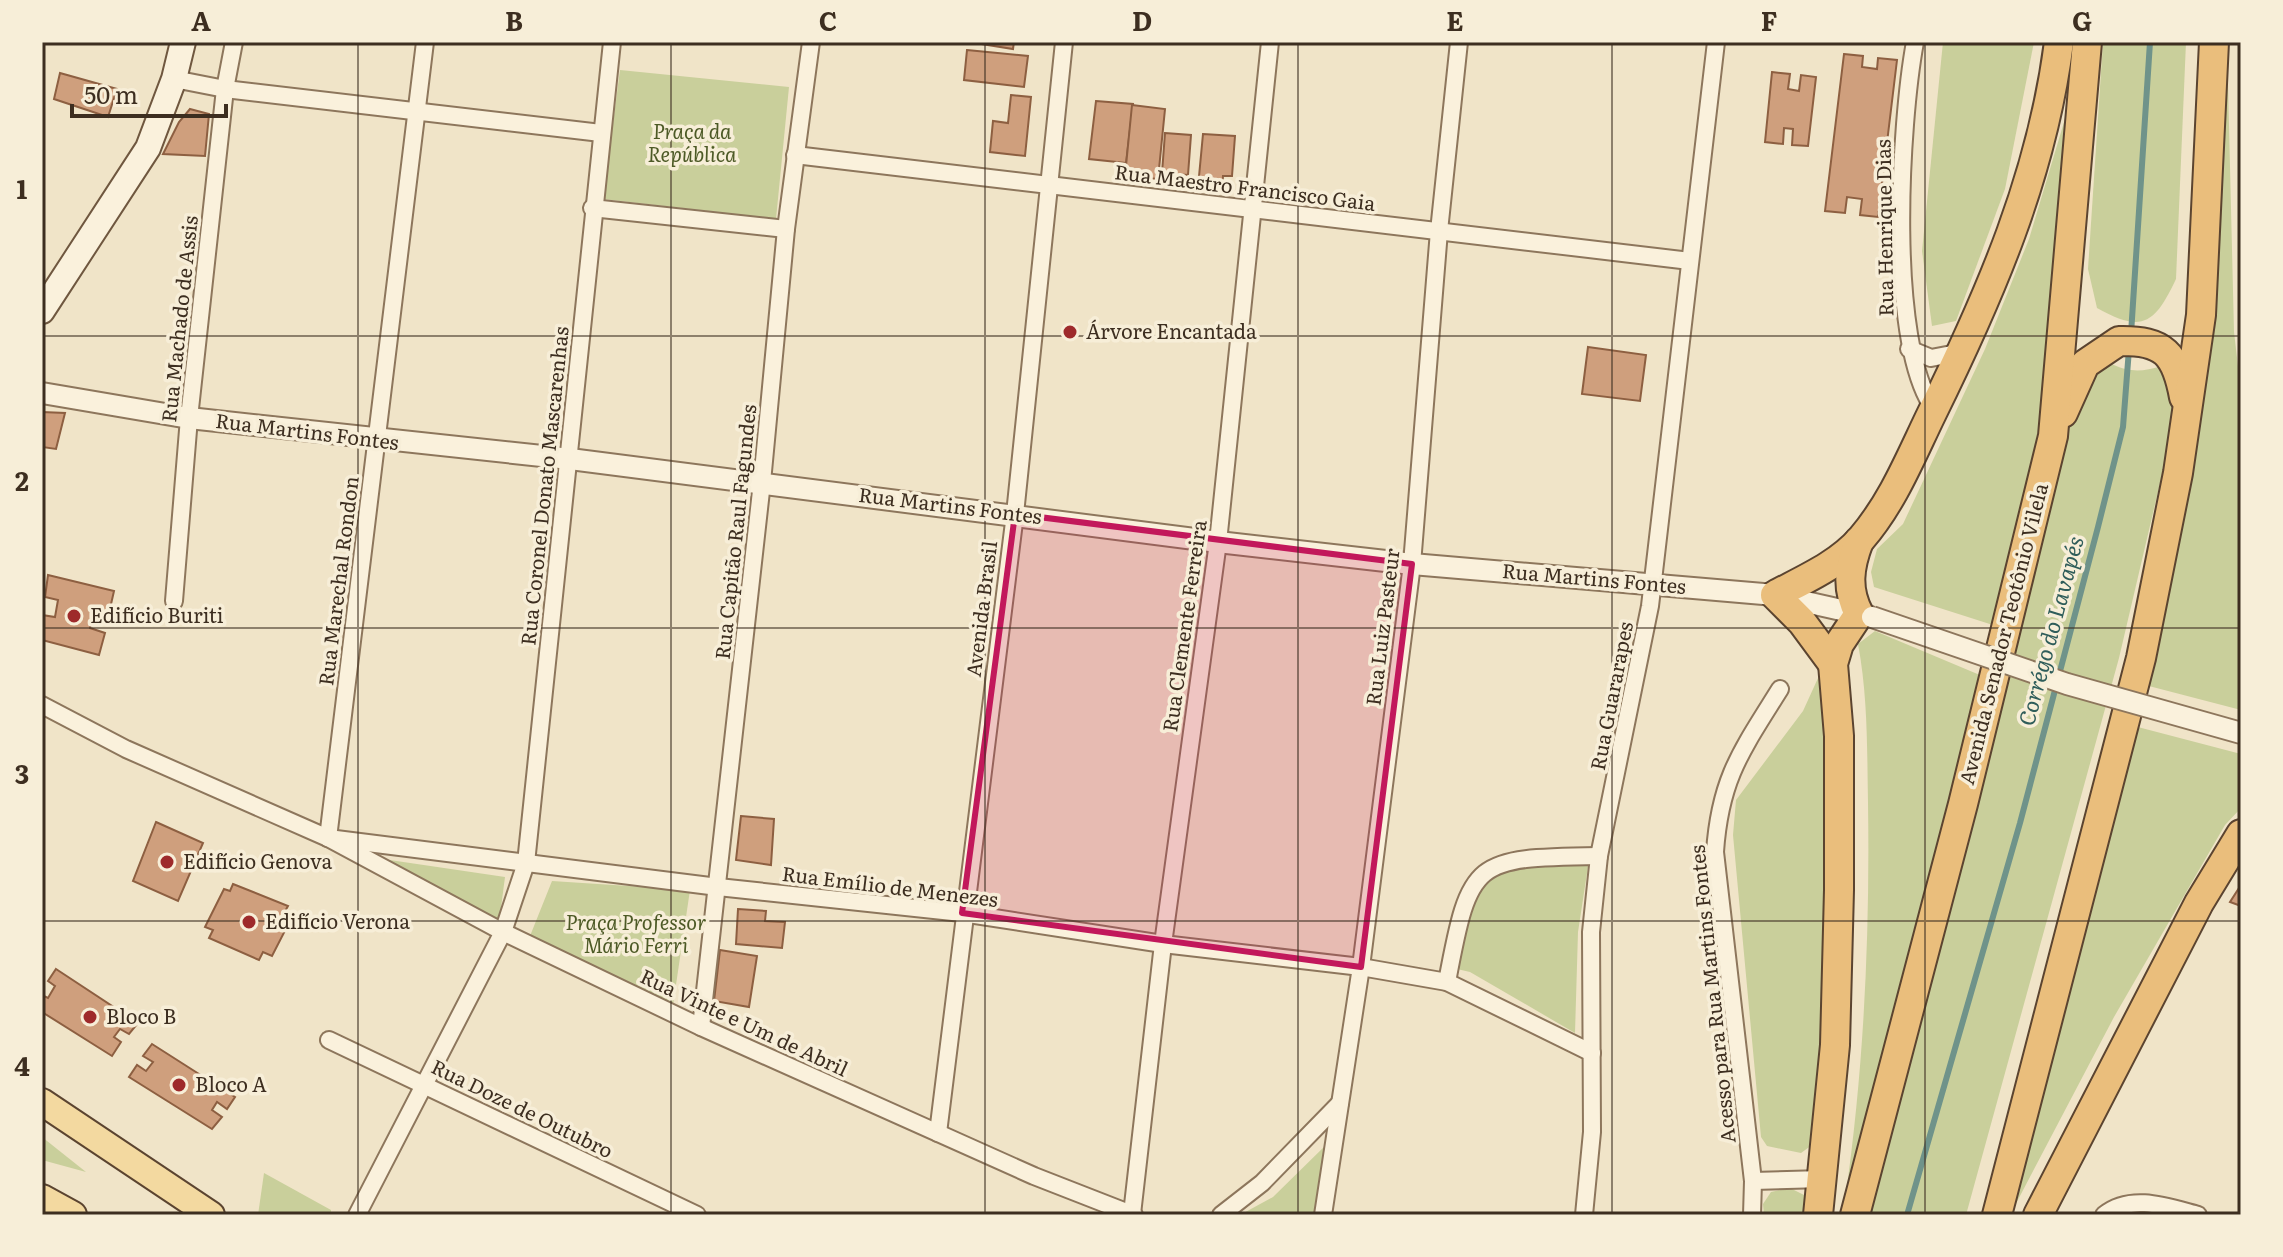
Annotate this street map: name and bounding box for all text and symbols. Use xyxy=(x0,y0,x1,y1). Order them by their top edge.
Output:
text: A xyxy=(191,0,211,39)
text: B xyxy=(505,0,523,39)
text: C xyxy=(819,0,837,39)
text: D xyxy=(1132,0,1152,39)
text: E xyxy=(1446,0,1464,39)
text: F xyxy=(1761,0,1777,39)
text: G xyxy=(2072,0,2092,39)
scale bar xyxy=(72,68,226,118)
text: 50 m xyxy=(84,76,138,111)
park label: Praça da República xyxy=(648,115,737,168)
street label: Rua Henrique Dias xyxy=(1866,139,1900,317)
street label: Rua Maestro Francisco Gaia xyxy=(1113,155,1378,217)
text: 1 xyxy=(17,168,28,207)
street label: Rua Machado de Assis xyxy=(152,214,204,424)
place label: Árvore Encantada xyxy=(1086,315,1257,345)
marker: Árvore Encantada xyxy=(1061,323,1079,341)
street label: Rua Coronel Donato Mascarenhas xyxy=(511,325,575,647)
street label: Rua Capitão Raul Fagundes xyxy=(706,403,762,661)
street label: Rua Martins Fontes xyxy=(214,404,401,456)
text: 2 xyxy=(15,460,29,499)
street label: Rua Marechal Rondon xyxy=(309,474,365,687)
street label: Rua Martins Fontes xyxy=(857,478,1044,530)
street label: Avenida Senador Teotônio Vilela xyxy=(1950,479,2054,787)
street label: Rua Clemente Ferreira xyxy=(1153,518,1213,734)
water label: Corrégo do Lavapés xyxy=(2008,532,2091,729)
street label: Avenida Brasil xyxy=(957,539,1003,679)
street label: Rua Luiz Pasteur xyxy=(1356,546,1406,707)
street label: Rua Martins Fontes xyxy=(1501,554,1687,600)
place label: Edifício Buriti xyxy=(90,599,224,629)
marker: Edifício Buriti xyxy=(65,607,83,625)
street label: Rua Guararapes xyxy=(1581,619,1639,773)
text: 3 xyxy=(15,753,29,792)
street label: Acesso para Rua Martins Fontes xyxy=(1680,844,1742,1145)
place label: Edifício Genova xyxy=(183,845,333,875)
marker: Edifício Genova xyxy=(158,853,176,871)
street label: Rua Emílio de Menezes xyxy=(780,857,1000,913)
place label: Edifício Verona xyxy=(265,905,410,935)
park label: Praça Professor Mário Ferri xyxy=(566,906,706,959)
marker: Edifício Verona xyxy=(240,913,258,931)
street label: Rua Vinte e Um de Abril xyxy=(636,960,854,1083)
place label: Bloco B xyxy=(106,1000,176,1030)
marker: Bloco B xyxy=(81,1008,99,1026)
text: 4 xyxy=(14,1045,30,1084)
street label: Rua Doze de Outubro xyxy=(427,1050,619,1164)
place label: Bloco A xyxy=(195,1068,267,1098)
marker: Bloco A xyxy=(170,1076,188,1094)

